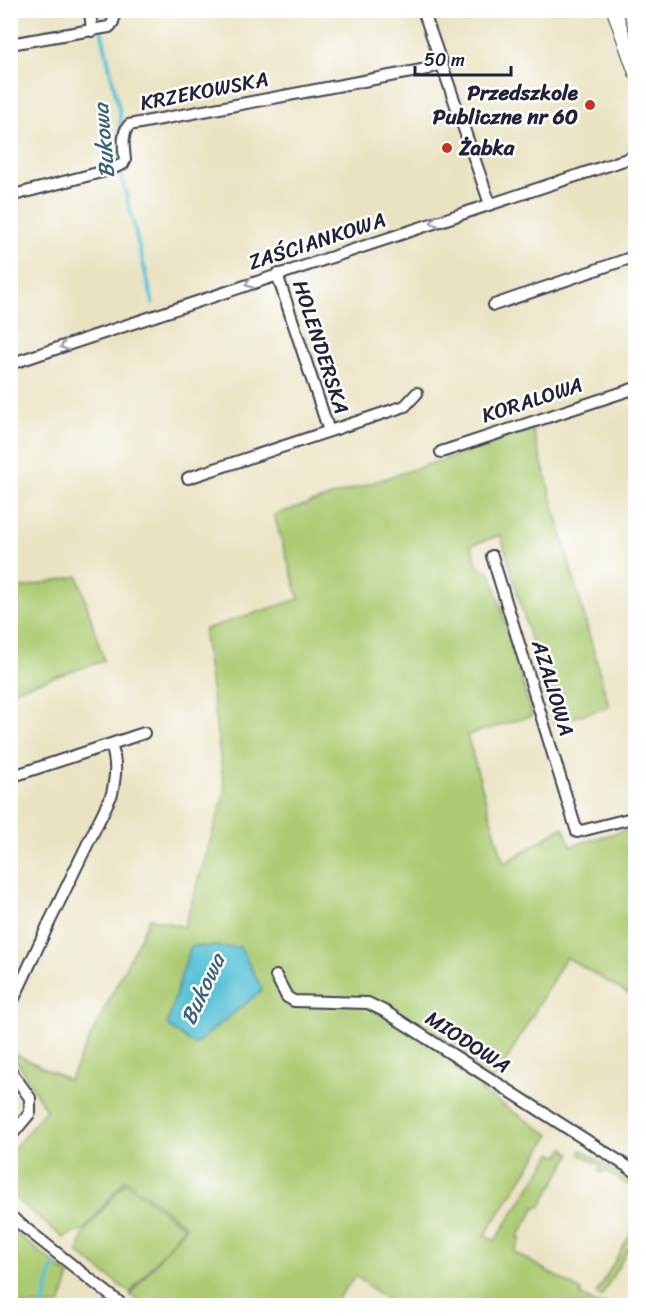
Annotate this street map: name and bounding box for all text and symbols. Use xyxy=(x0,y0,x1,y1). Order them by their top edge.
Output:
scale bar xyxy=(415,39,511,77)
text: 50 m xyxy=(424,44,465,76)
street label: KRZEKOWSKA xyxy=(137,60,271,122)
place label: Przedszkole Publiczne nr 60 xyxy=(433,74,579,136)
marker: Przedszkole Publiczne nr 60 xyxy=(583,98,597,112)
water label: Bukowa xyxy=(81,100,126,180)
place label: Żabka xyxy=(458,129,516,167)
marker: Żabka xyxy=(440,141,454,155)
street label: ZAŚCIANKOWA xyxy=(243,201,391,281)
one-way arrow xyxy=(429,215,440,228)
street label: HOLENDERSKA xyxy=(281,275,361,419)
one-way arrow xyxy=(244,277,255,289)
one-way arrow xyxy=(59,339,70,352)
street label: KORALOWA xyxy=(476,366,588,434)
street label: AZALIOWA xyxy=(520,634,586,741)
water label: Bukowa xyxy=(169,945,237,1031)
street label: MIODOWA xyxy=(417,1000,519,1084)

